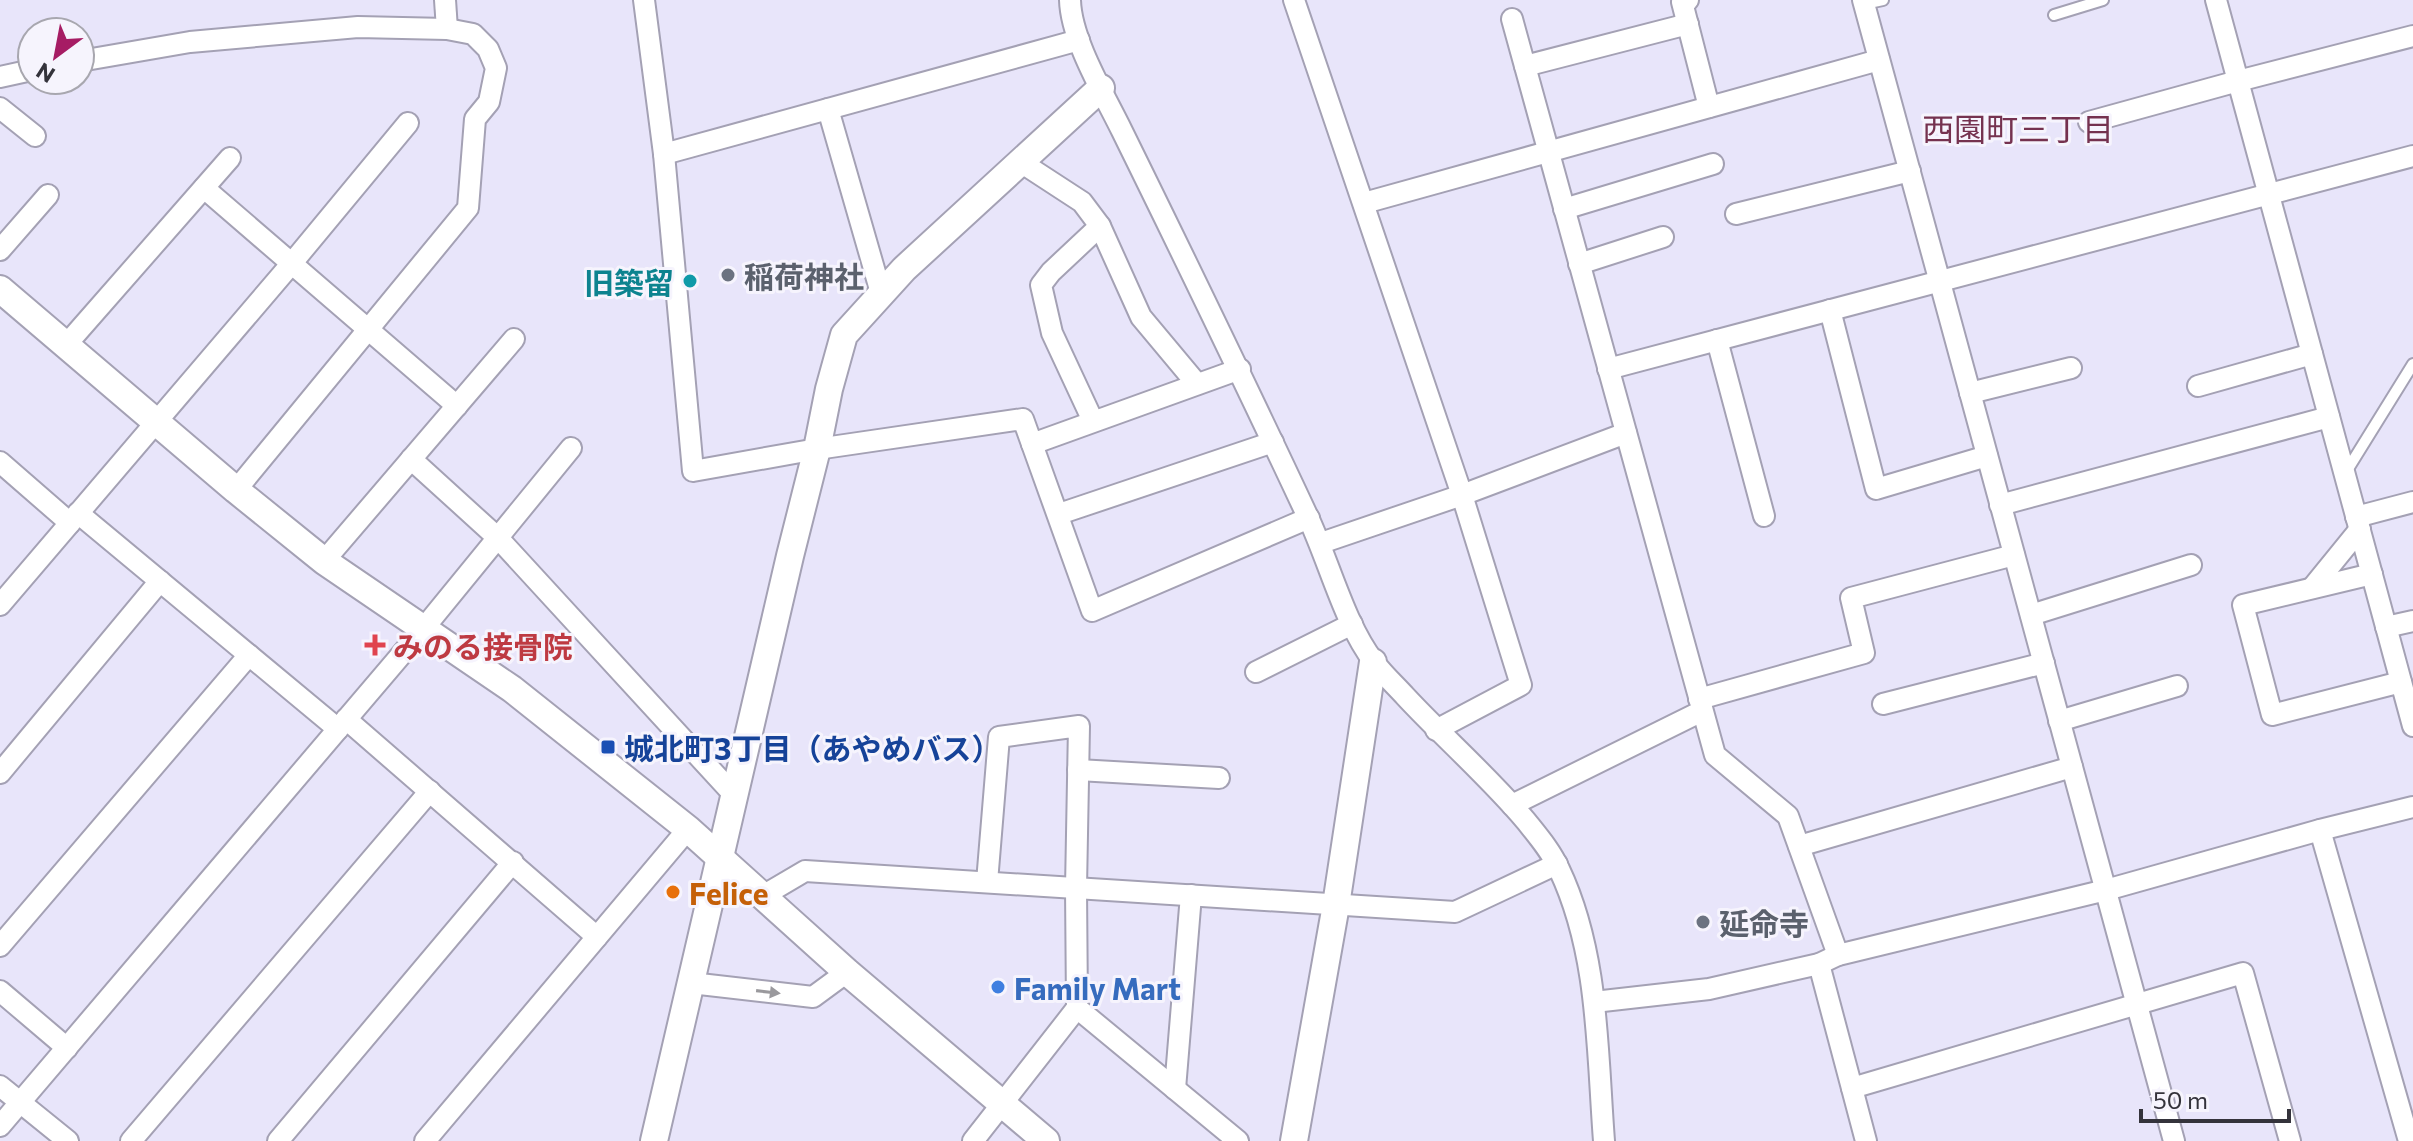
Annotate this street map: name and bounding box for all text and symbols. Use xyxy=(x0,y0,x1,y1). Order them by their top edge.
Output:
north arrow xyxy=(16,16,96,96)
text: N xyxy=(31,58,59,89)
district label: 西園町三丁目 xyxy=(1922,108,2114,148)
place label: 稲荷神社 xyxy=(744,257,864,294)
place label: 旧築留 xyxy=(584,263,674,300)
marker: 稲荷神社 xyxy=(719,266,737,284)
marker: 旧築留 xyxy=(681,272,699,290)
place label: みのる接骨院 xyxy=(393,627,573,664)
marker: みのる接骨院 xyxy=(364,634,386,656)
place label: 城北町3丁目（あやめバス） xyxy=(624,729,1001,766)
marker: 城北町3丁目（あやめバス） xyxy=(599,738,617,756)
place label: Felice xyxy=(689,874,769,911)
marker: Felice xyxy=(664,883,682,901)
place label: 延命寺 xyxy=(1719,904,1809,941)
marker: 延命寺 xyxy=(1694,913,1712,931)
place label: Family Mart xyxy=(1014,969,1181,1006)
marker: Family Mart xyxy=(989,978,1007,996)
one-way arrow xyxy=(756,985,781,998)
scale bar xyxy=(2141,1073,2289,1123)
text: 50 m xyxy=(2153,1085,2208,1114)

